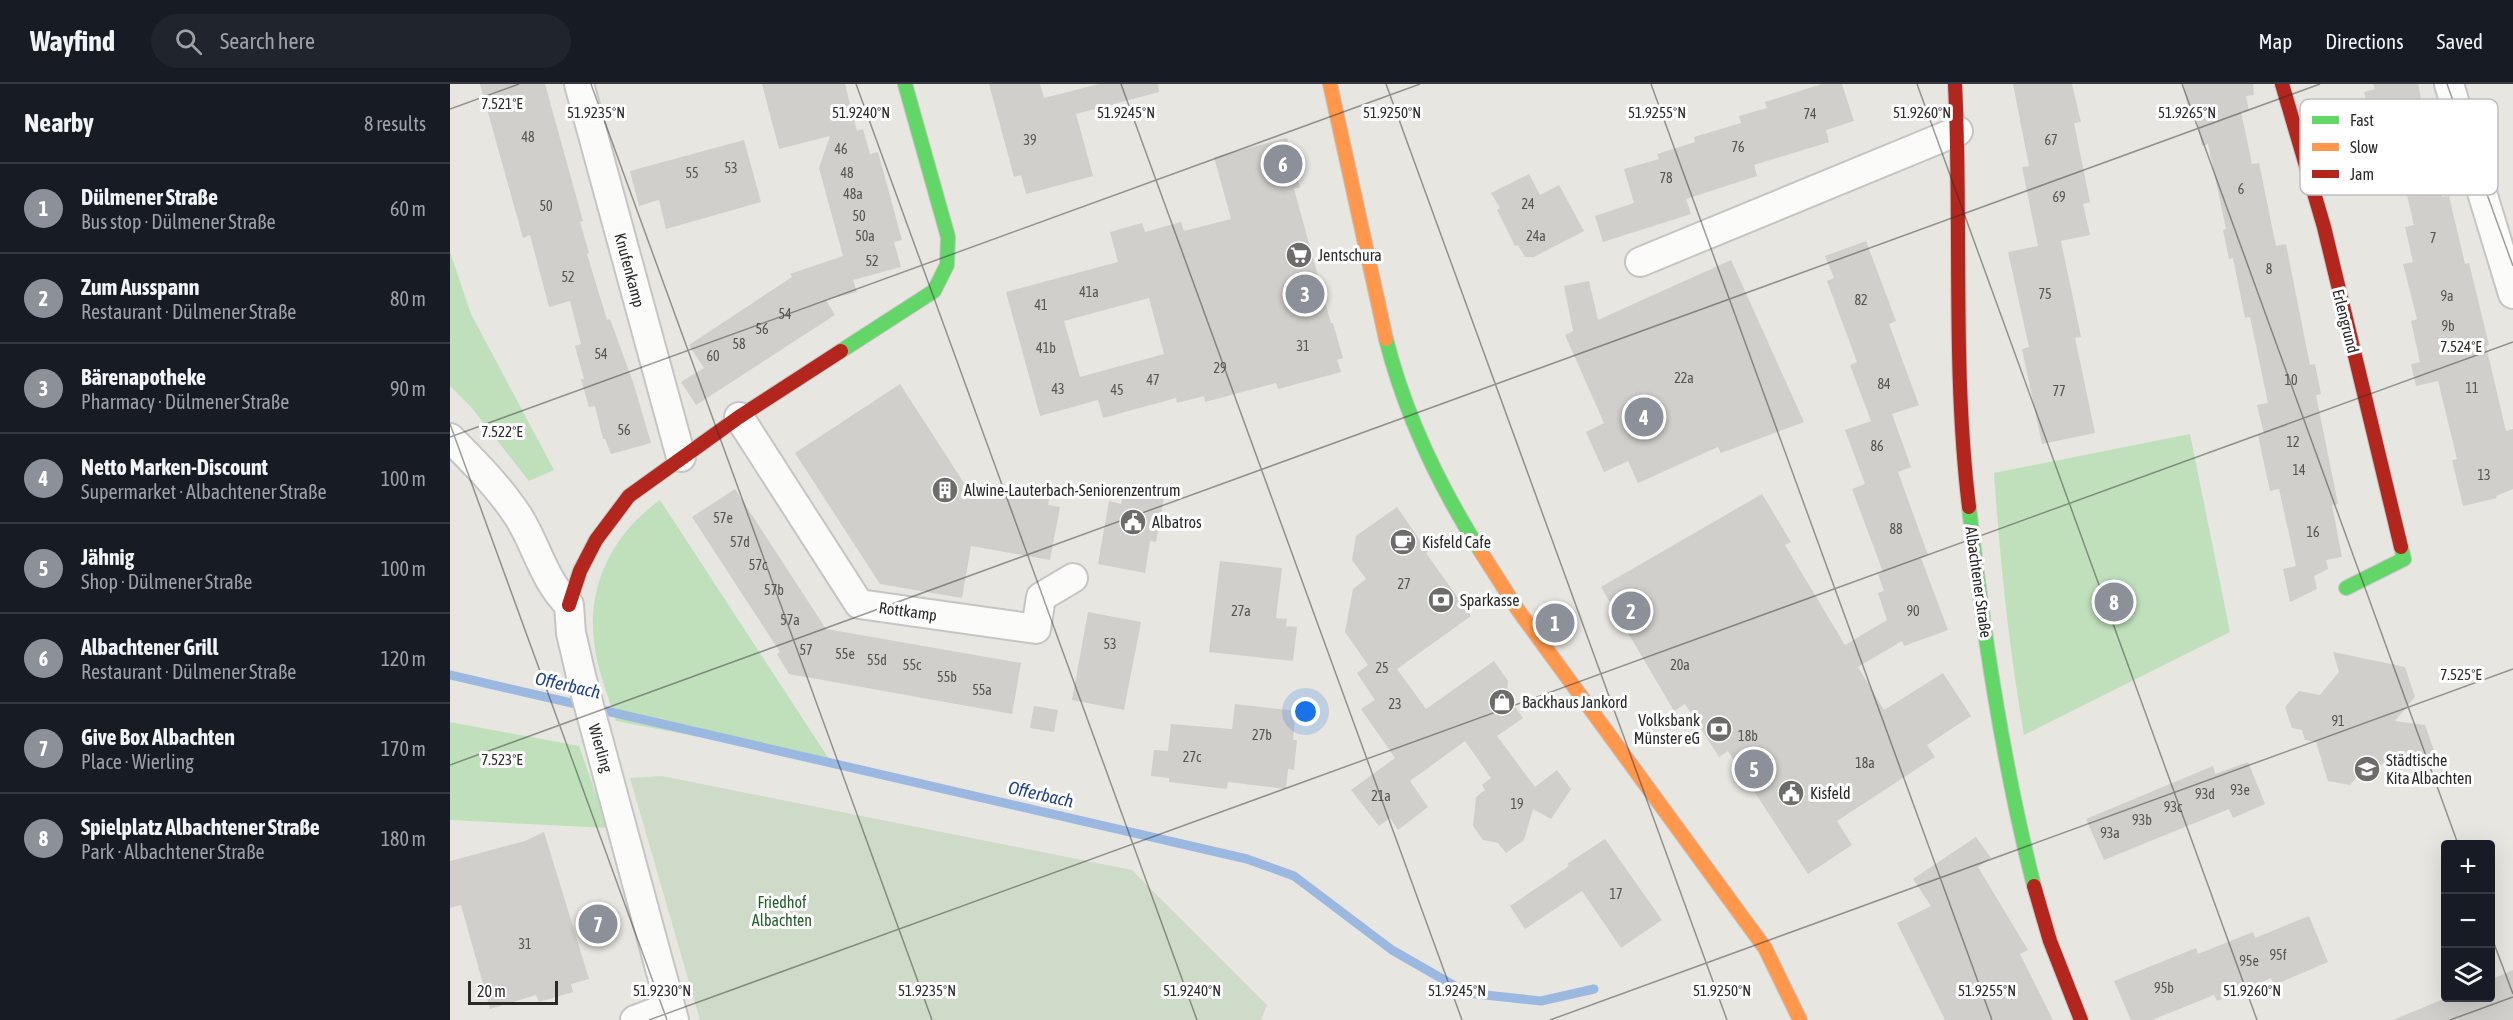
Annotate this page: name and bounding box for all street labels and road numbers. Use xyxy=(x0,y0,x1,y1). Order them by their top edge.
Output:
street label: Knufenkamp xyxy=(610,231,649,309)
street label: Erlengrund xyxy=(2328,287,2363,355)
street label: Albachtener Straße xyxy=(1962,525,1996,639)
street label: Rottkamp xyxy=(878,598,938,625)
street label: Wierling xyxy=(585,722,617,775)

